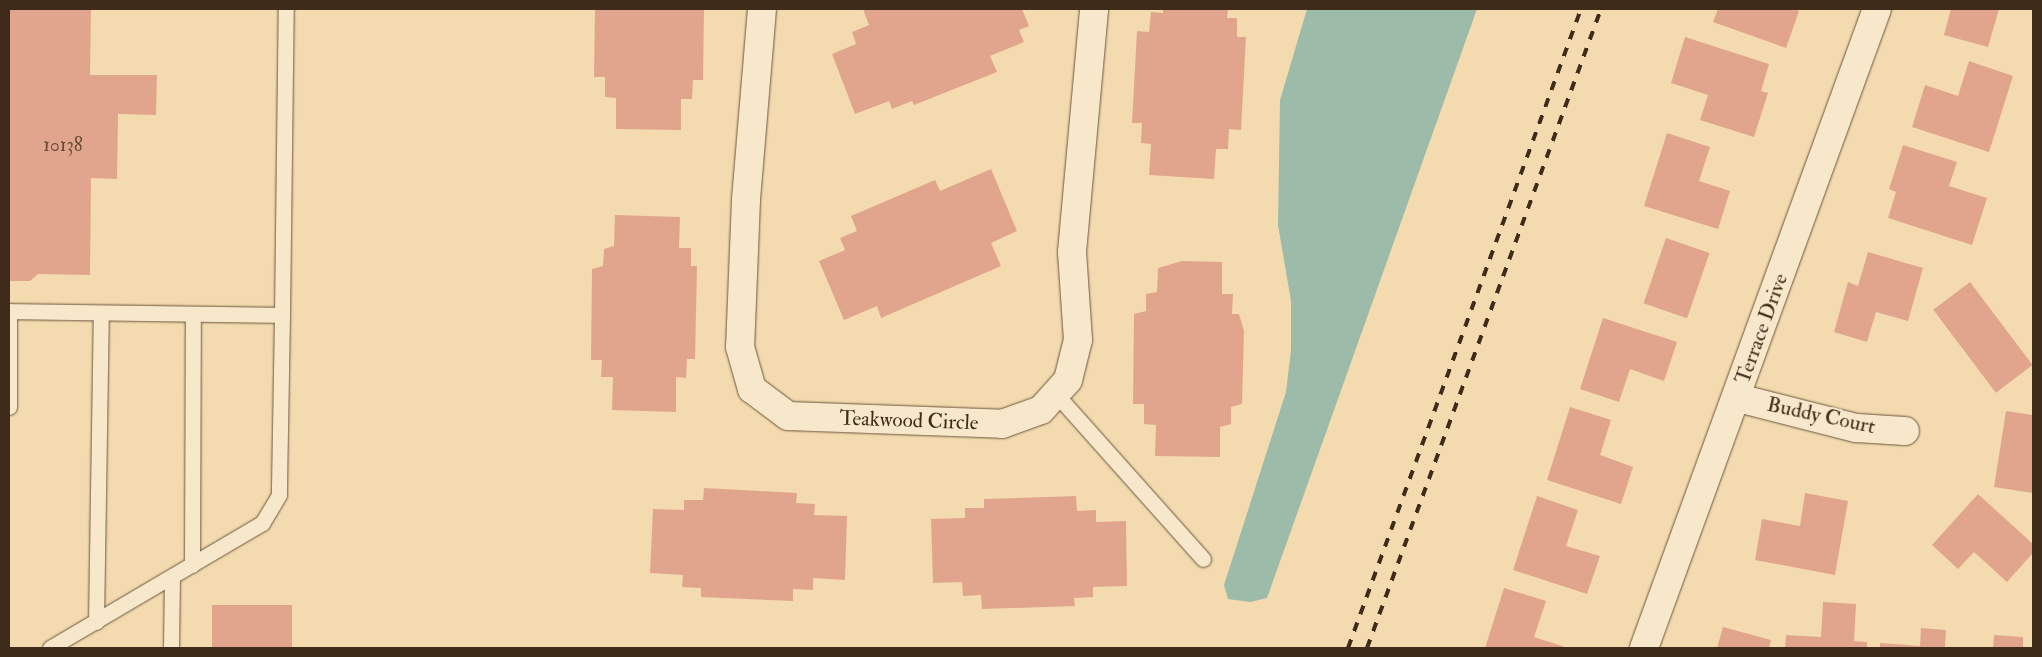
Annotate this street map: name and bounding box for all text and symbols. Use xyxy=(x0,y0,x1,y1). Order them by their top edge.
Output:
house number: 10138 xyxy=(43,135,83,157)
street label: Terrace Drive xyxy=(1730,270,1794,388)
street label: Buddy Court xyxy=(1765,392,1877,440)
street label: Teakwood Circle xyxy=(839,406,979,436)

